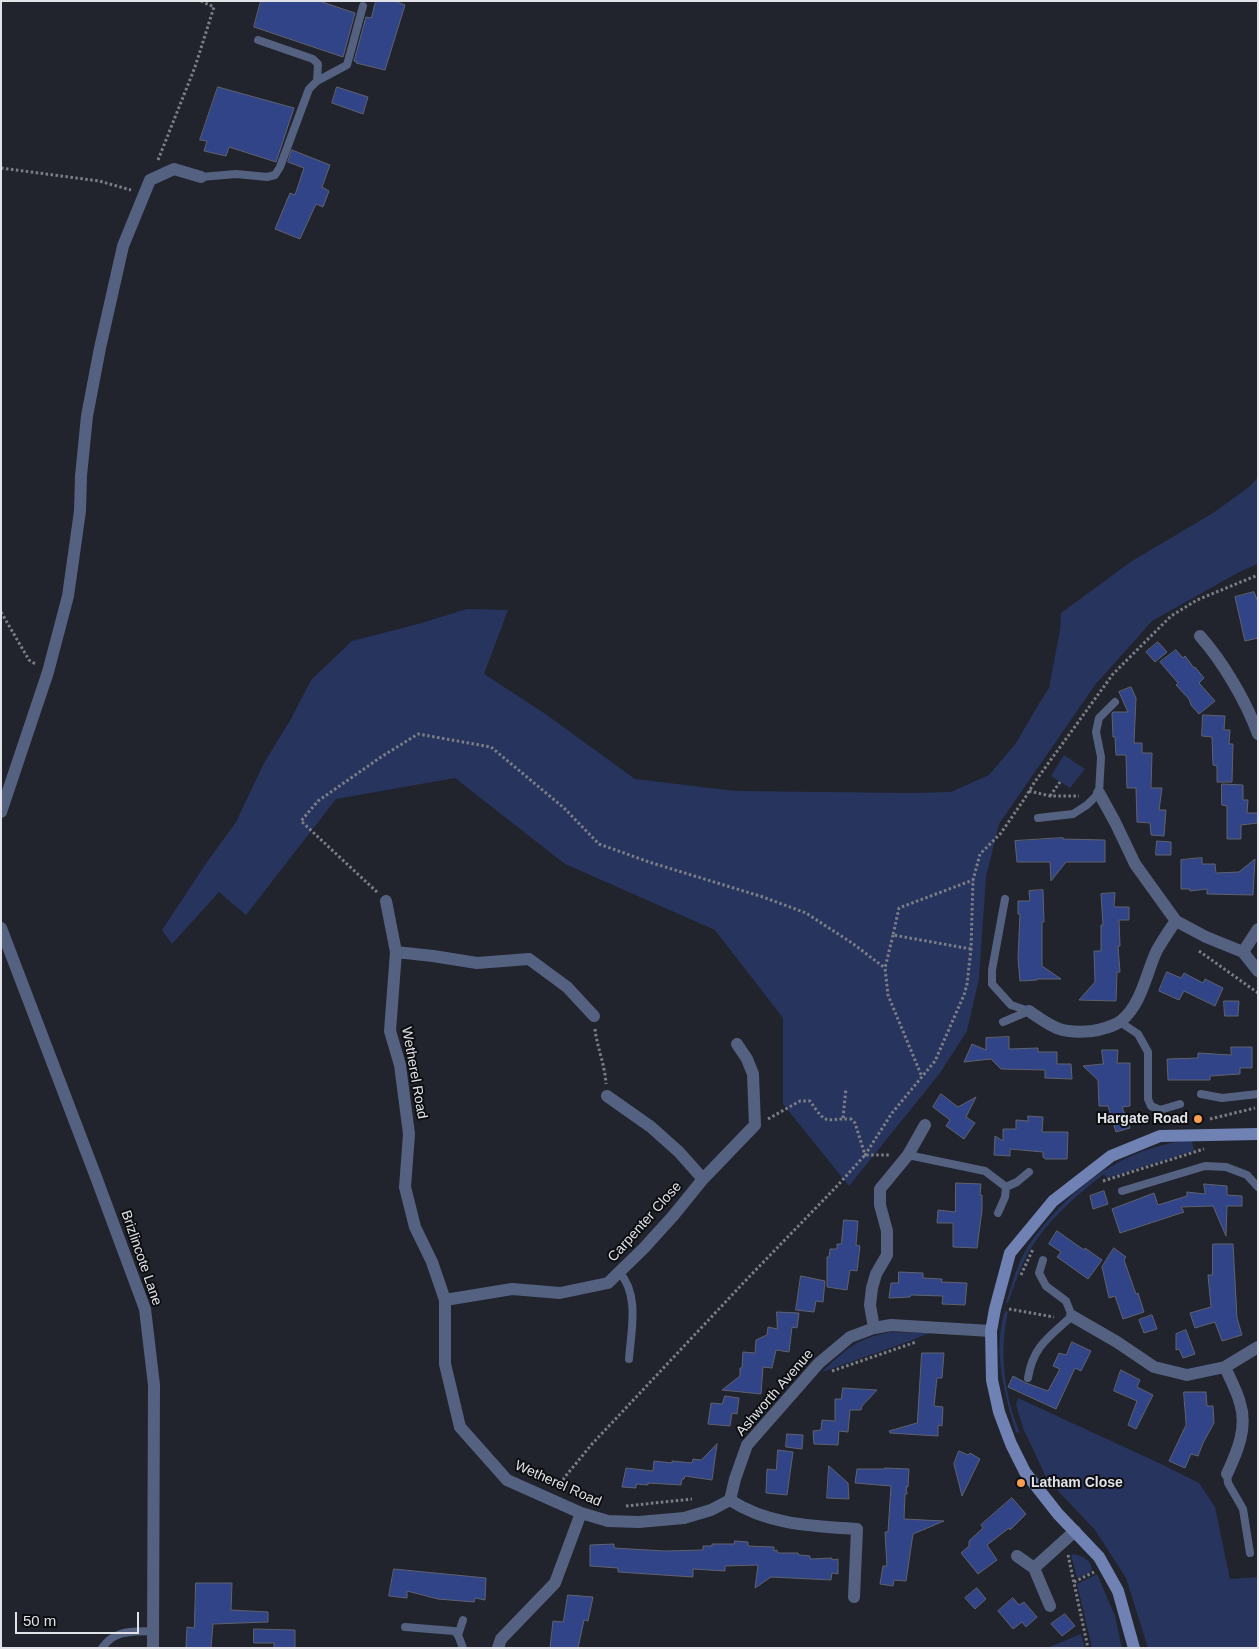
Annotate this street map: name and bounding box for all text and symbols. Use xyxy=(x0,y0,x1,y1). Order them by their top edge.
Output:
street label: Wetherel Road xyxy=(398,1026,430,1120)
place label: Hargate Road xyxy=(1097,1111,1188,1127)
marker: Hargate Road xyxy=(1192,1113,1204,1125)
street label: Carpenter Close xyxy=(605,1179,685,1265)
street label: Brizlincote Lane xyxy=(117,1208,165,1308)
street label: Ashworth Avenue xyxy=(733,1346,817,1440)
street label: Wetherel Road xyxy=(512,1457,604,1511)
place label: Latham Close xyxy=(1031,1475,1123,1491)
marker: Latham Close xyxy=(1015,1477,1027,1489)
scale bar xyxy=(18,1602,141,1634)
text: 50 m xyxy=(23,1612,56,1629)

